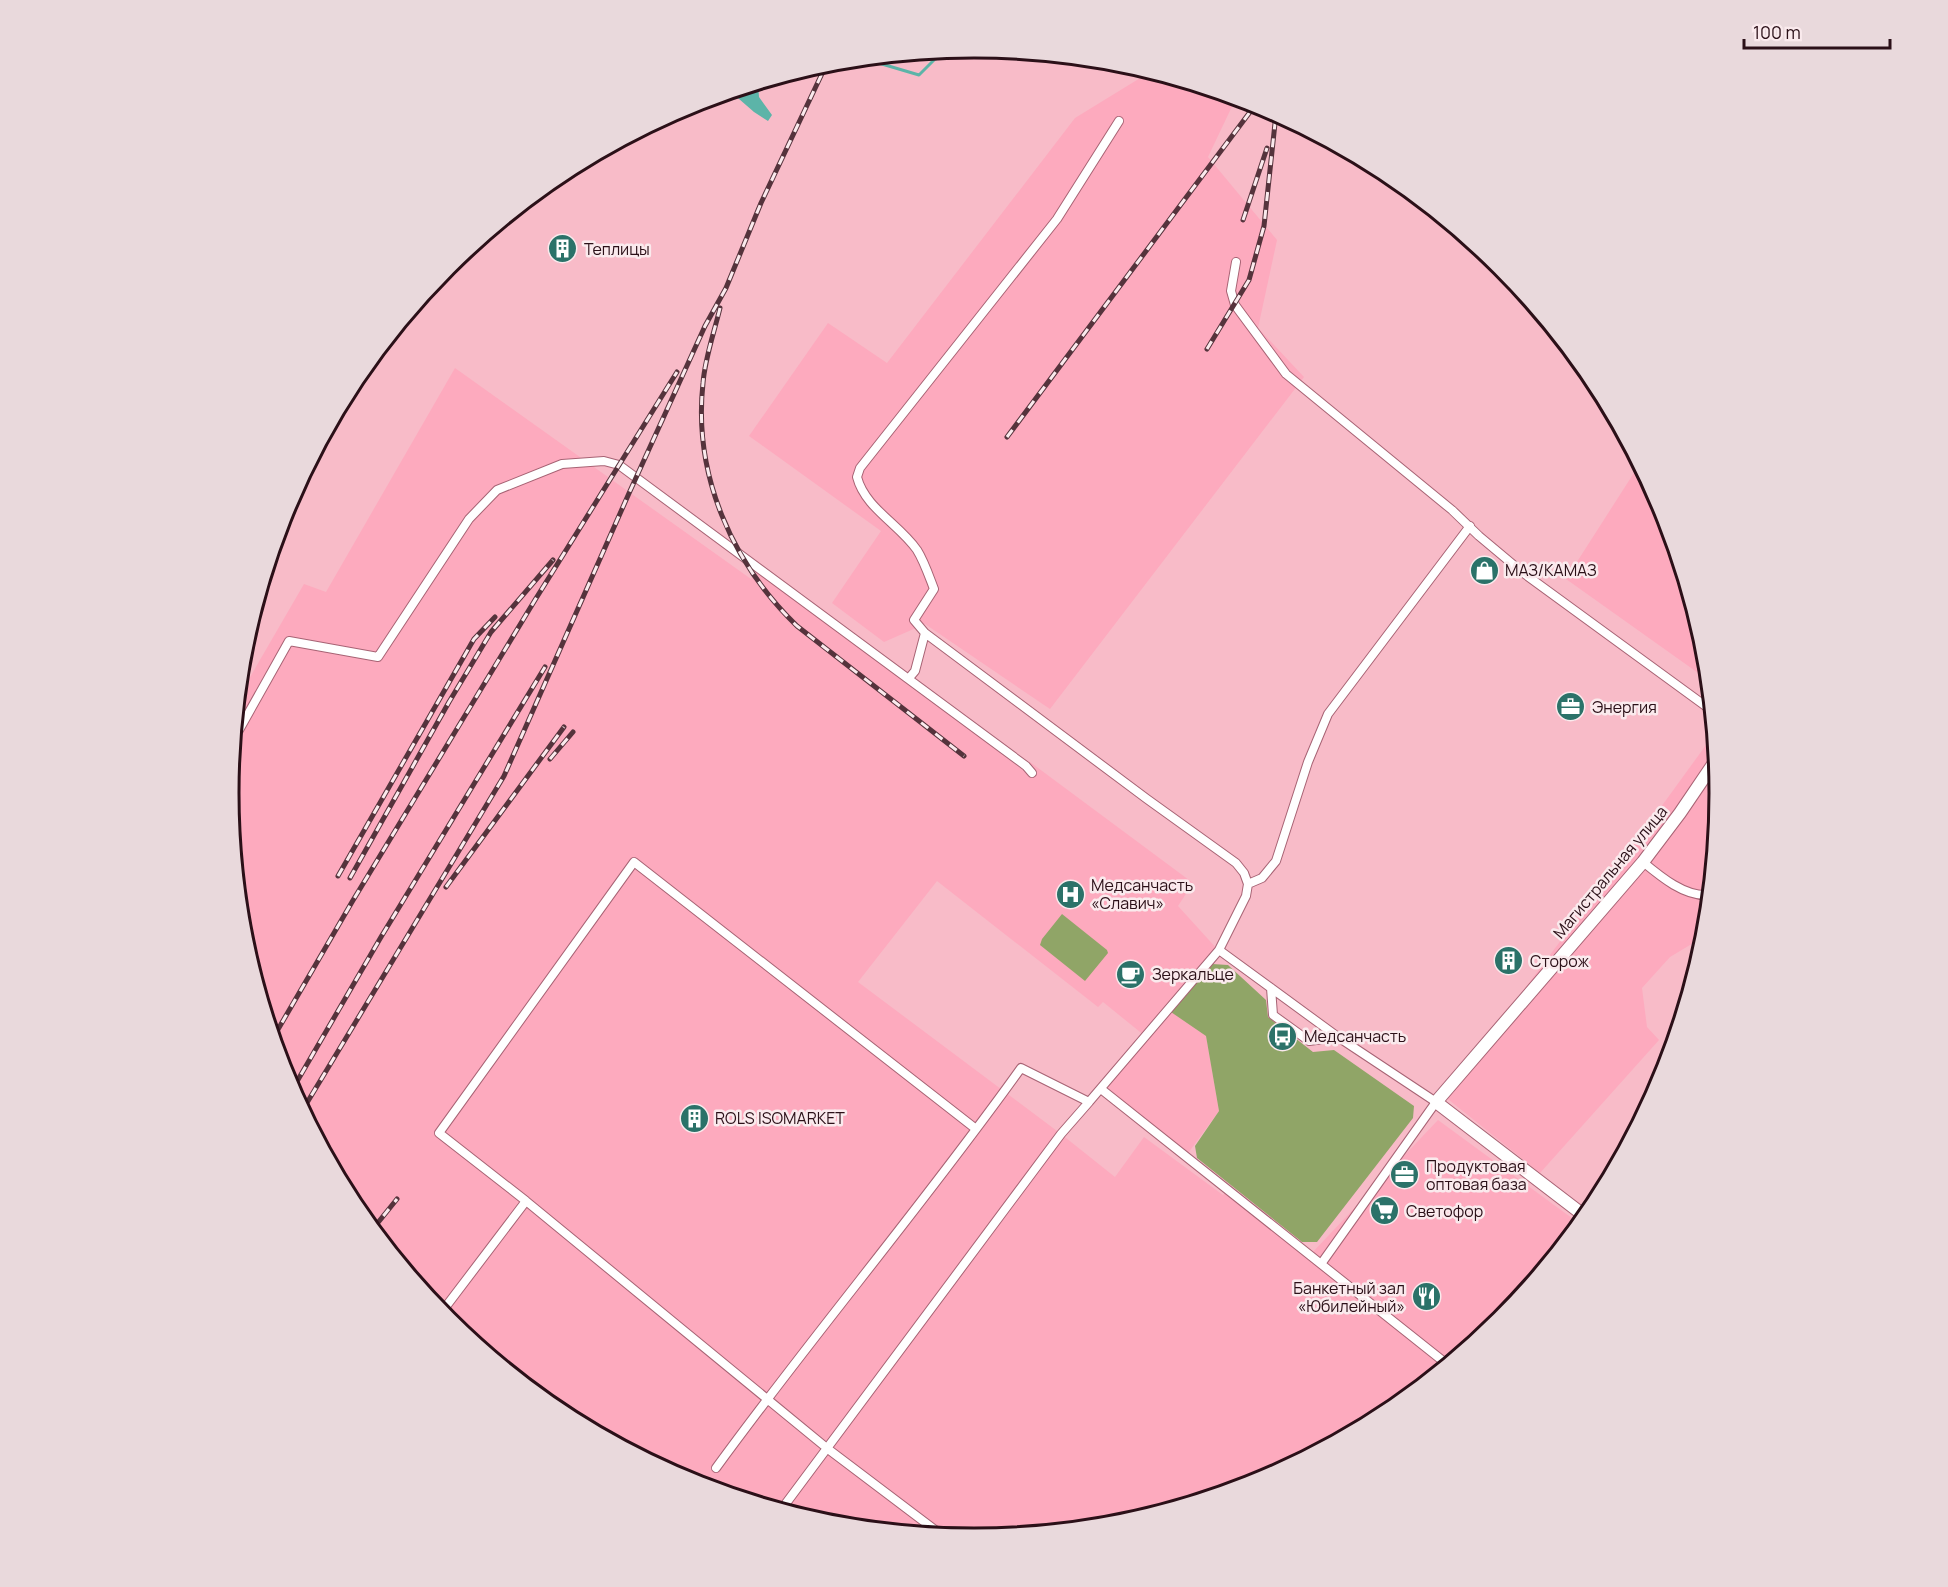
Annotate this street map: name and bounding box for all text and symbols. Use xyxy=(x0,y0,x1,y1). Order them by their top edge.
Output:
scale bar xyxy=(1744,12,1890,50)
text: 100 m xyxy=(1753,20,1801,44)
building icon: Теплицы xyxy=(547,233,579,265)
place label: Теплицы xyxy=(584,238,650,260)
shop icon: МАЗ/КАМАЗ xyxy=(1468,554,1500,586)
place label: МАЗ/КАМАЗ xyxy=(1505,559,1597,581)
office icon: Энергия xyxy=(1555,691,1587,723)
place label: Энергия xyxy=(1592,696,1657,718)
street label: Магистральная улица xyxy=(1548,801,1672,943)
place label: Медсанчасть «Славич» xyxy=(1091,874,1193,914)
hospital icon: Медсанчасть «Славич» xyxy=(1054,878,1086,910)
building icon: Сторож xyxy=(1493,945,1525,977)
place label: Сторож xyxy=(1530,950,1590,972)
cafe icon: Зеркальце xyxy=(1115,958,1147,990)
place label: Зеркальце xyxy=(1152,963,1234,985)
bus stop icon: Медсанчасть xyxy=(1267,1020,1299,1052)
place label: Медсанчасть xyxy=(1304,1025,1406,1047)
building icon: ROLS ISOMARKET xyxy=(678,1102,710,1134)
place label: ROLS ISOMARKET xyxy=(715,1107,845,1129)
place label: Продуктовая оптовая база xyxy=(1426,1155,1527,1195)
office icon: Продуктовая оптовая база xyxy=(1389,1159,1421,1191)
supermarket icon: Светофор xyxy=(1369,1195,1401,1227)
place label: Светофор xyxy=(1406,1200,1483,1222)
place label: Банкетный зал «Юбилейный» xyxy=(1293,1277,1405,1317)
restaurant icon: Банкетный зал «Юбилейный» xyxy=(1410,1281,1442,1313)

